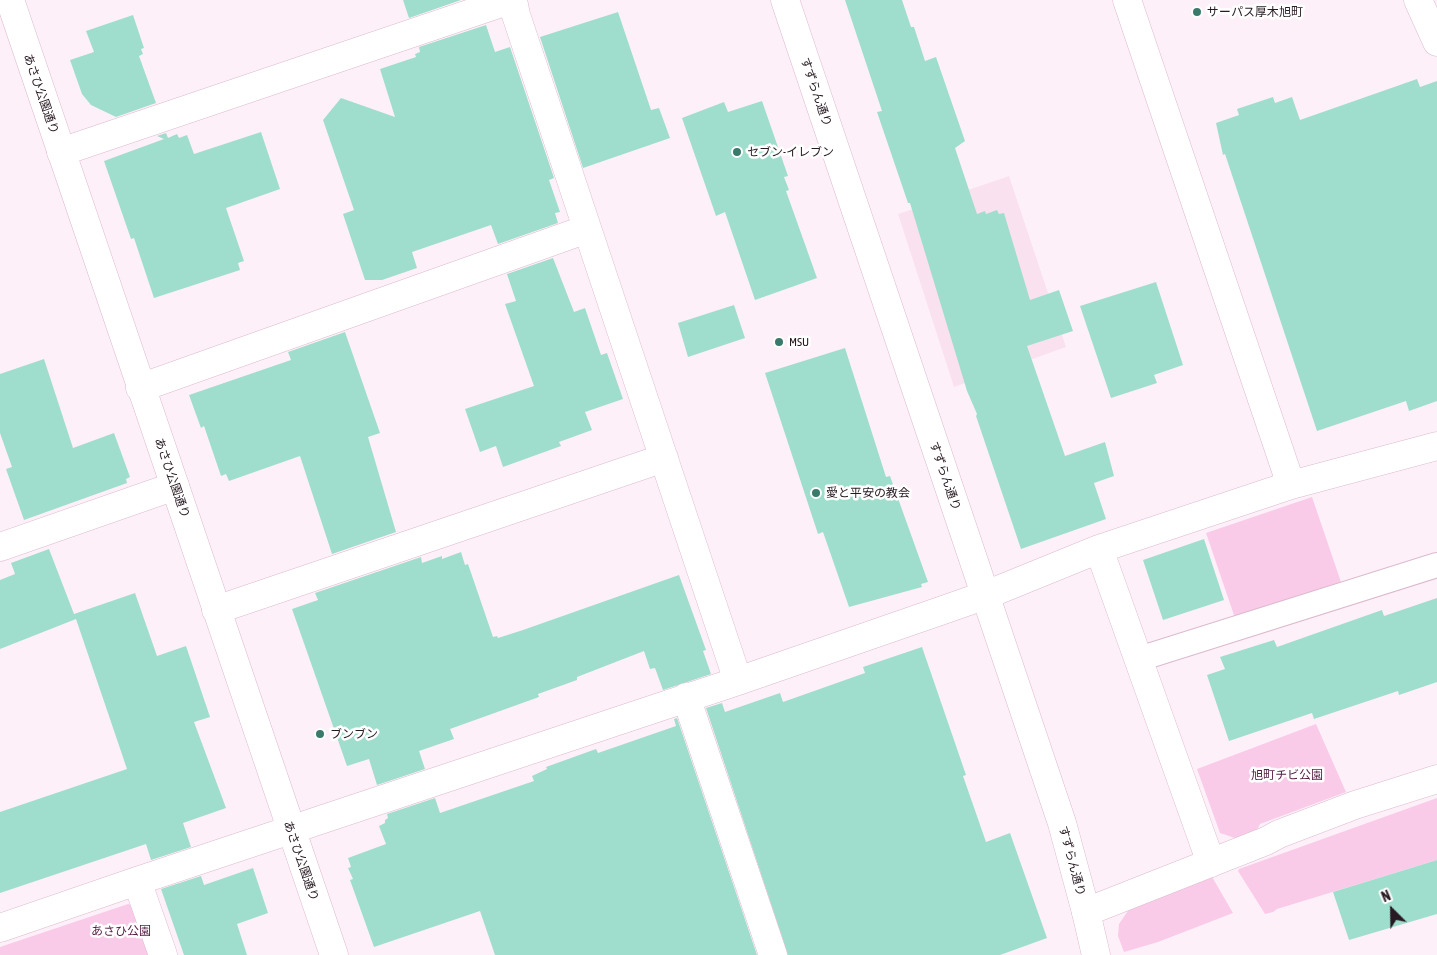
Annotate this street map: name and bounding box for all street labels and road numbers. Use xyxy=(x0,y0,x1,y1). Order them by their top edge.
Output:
street label: あさひ公園通り xyxy=(21,52,61,136)
street label: すずらん通り xyxy=(797,56,835,128)
street label: あさひ公園通り xyxy=(152,436,192,520)
street label: すずらん通り xyxy=(926,440,964,512)
street label: あさひ公園通り xyxy=(281,819,321,903)
street label: すずらん通り xyxy=(1056,824,1088,898)

